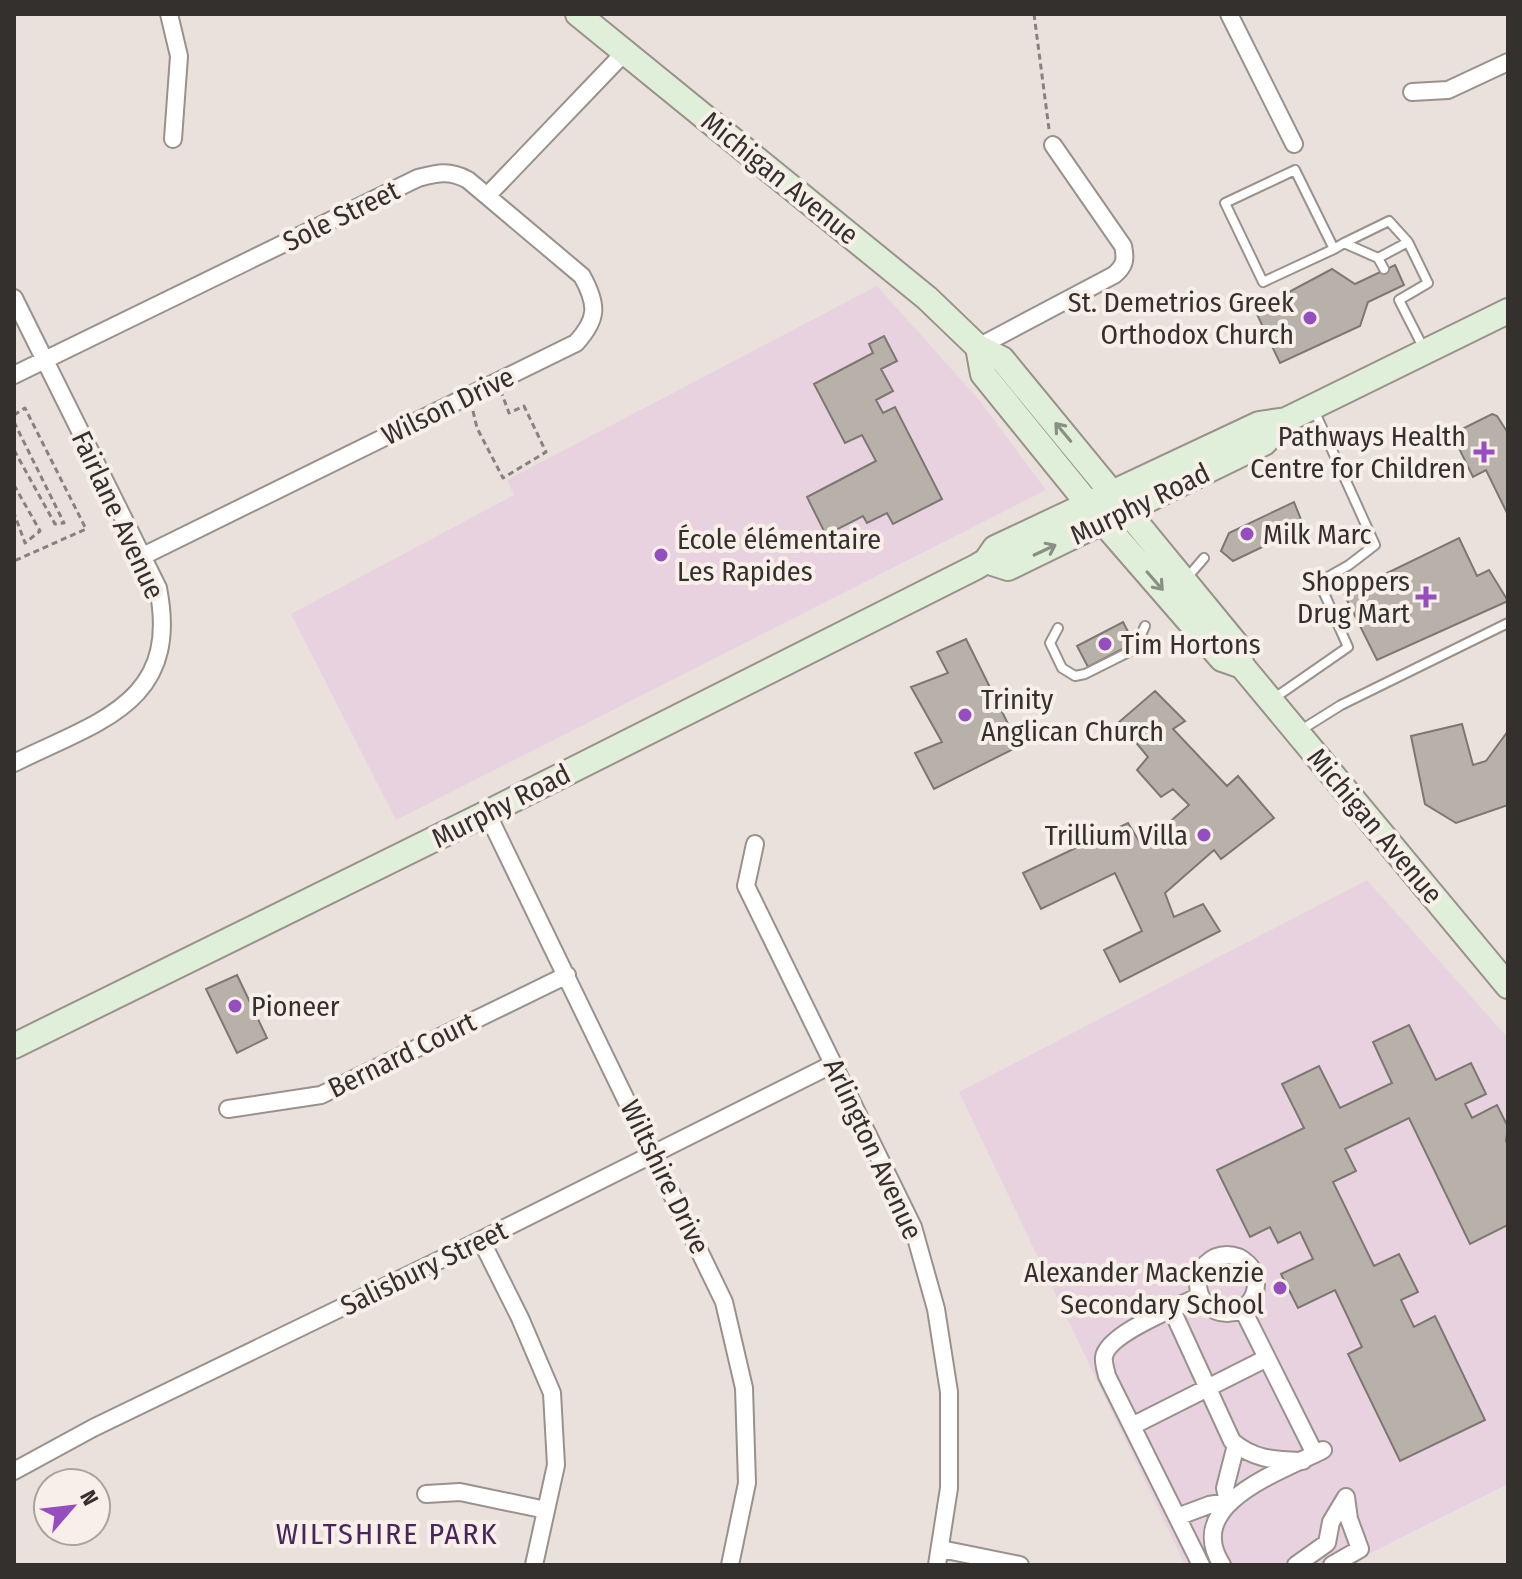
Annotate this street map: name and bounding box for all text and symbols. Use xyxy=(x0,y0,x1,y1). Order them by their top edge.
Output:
street label: Michigan Avenue xyxy=(695,105,865,251)
street label: Sole Street xyxy=(278,173,405,258)
place label: St. Demetrios Greek Orthodox Church xyxy=(1068,286,1295,351)
marker: St. Demetrios Greek Orthodox Church xyxy=(1301,309,1319,327)
street label: Wilson Drive xyxy=(377,360,519,452)
place label: Pathways Health Centre for Children xyxy=(1250,420,1466,485)
one-way arrow xyxy=(1054,422,1072,443)
street label: Fairlane Avenue xyxy=(65,426,171,604)
marker: Pathways Health Centre for Children xyxy=(1473,441,1495,463)
street label: Murphy Road xyxy=(1065,456,1215,552)
place label: Milk Marc xyxy=(1263,518,1372,551)
place label: École élémentaire Les Rapides xyxy=(677,523,881,588)
marker: Milk Marc xyxy=(1238,525,1256,543)
one-way arrow xyxy=(1033,542,1057,557)
marker: École élémentaire Les Rapides xyxy=(652,546,670,564)
place label: Shoppers Drug Mart xyxy=(1297,565,1411,630)
one-way arrow xyxy=(1145,571,1163,591)
marker: Shoppers Drug Mart xyxy=(1417,588,1435,606)
place label: Tim Hortons xyxy=(1121,628,1261,661)
marker: Tim Hortons xyxy=(1096,635,1114,653)
place label: Trinity Anglican Church xyxy=(981,683,1164,748)
marker: Trinity Anglican Church xyxy=(956,706,974,724)
street label: Michigan Avenue xyxy=(1300,742,1450,910)
street label: Murphy Road xyxy=(426,757,576,855)
place label: Trillium Villa xyxy=(1045,819,1188,852)
marker: Trillium Villa xyxy=(1195,826,1213,844)
place label: Pioneer xyxy=(251,990,340,1023)
marker: Pioneer xyxy=(226,997,244,1015)
street label: Bernard Court xyxy=(323,1005,482,1105)
street label: Arlington Avenue xyxy=(817,1053,929,1245)
street label: Wiltshire Drive xyxy=(614,1095,716,1259)
street label: Salisbury Street xyxy=(335,1213,513,1322)
place label: Alexander Mackenzie Secondary School xyxy=(1024,1256,1264,1321)
marker: Alexander Mackenzie Secondary School xyxy=(1271,1279,1289,1297)
north arrow xyxy=(32,1467,112,1547)
text: N xyxy=(74,1486,104,1510)
district label: WILTSHIRE PARK xyxy=(276,1516,498,1552)

